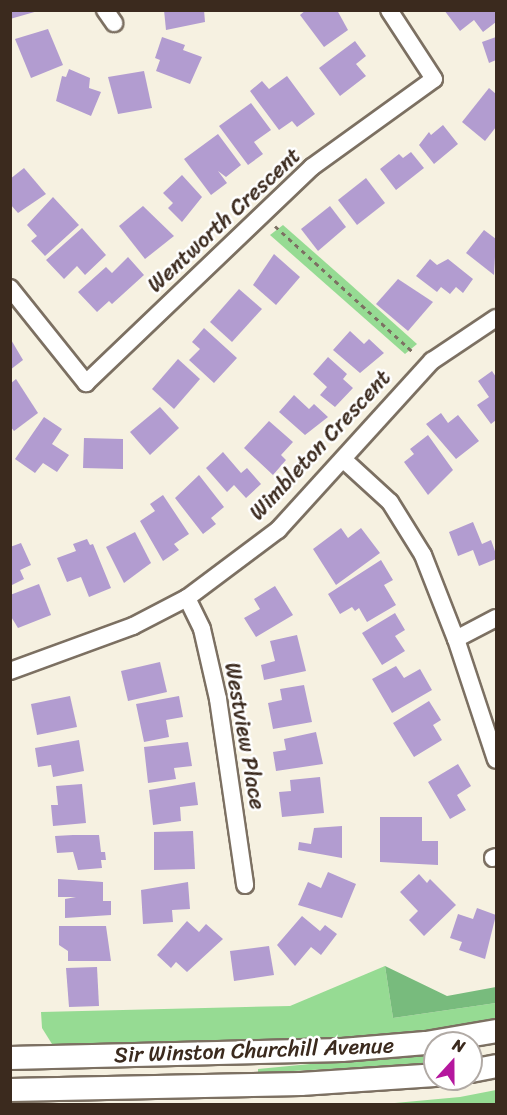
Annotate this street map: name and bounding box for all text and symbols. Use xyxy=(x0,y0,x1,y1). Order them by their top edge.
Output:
street label: Wentworth Crescent xyxy=(142,142,306,298)
street label: Wimbleton Crescent xyxy=(244,365,396,525)
street label: Westview Place xyxy=(219,660,271,812)
text: N xyxy=(449,1030,469,1061)
north arrow xyxy=(423,1031,483,1091)
street label: Sir Winston Churchill Avenue xyxy=(113,1032,395,1068)

